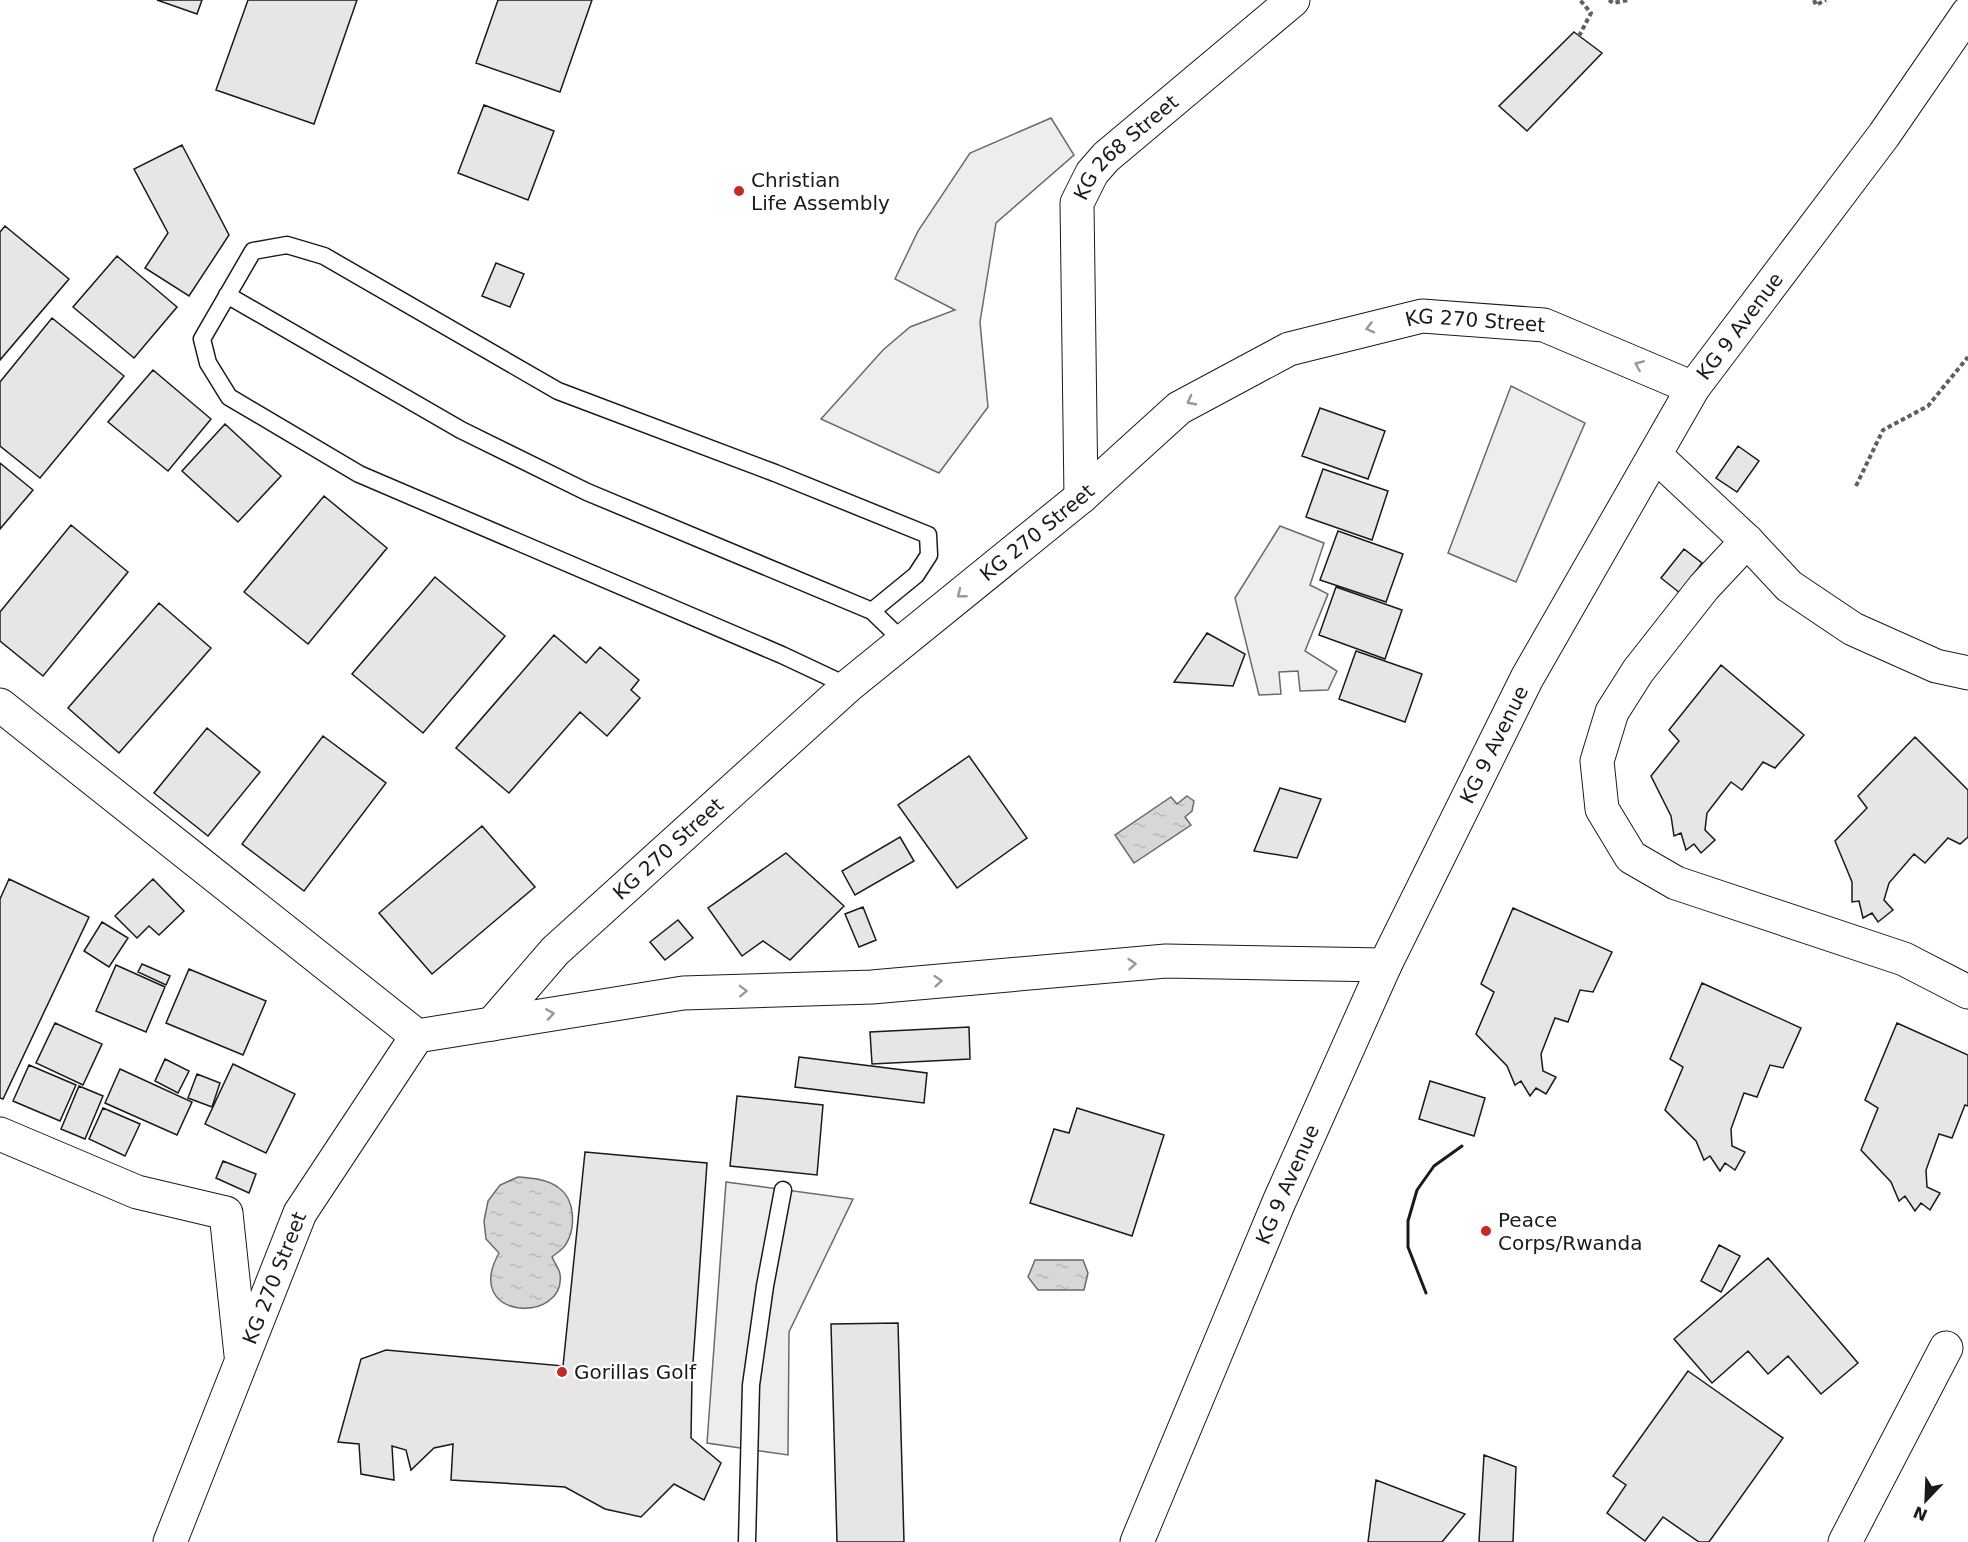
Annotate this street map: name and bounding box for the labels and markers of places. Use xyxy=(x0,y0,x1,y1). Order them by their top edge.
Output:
place label: Christian Life Assembly xyxy=(751,168,890,215)
marker: Christian Life Assembly xyxy=(732,184,746,198)
place label: Peace Corps/Rwanda xyxy=(1498,1208,1642,1255)
marker: Peace Corps/Rwanda xyxy=(1479,1224,1493,1238)
place label: Gorillas Golf xyxy=(574,1360,697,1384)
marker: Gorillas Golf xyxy=(555,1365,569,1379)

